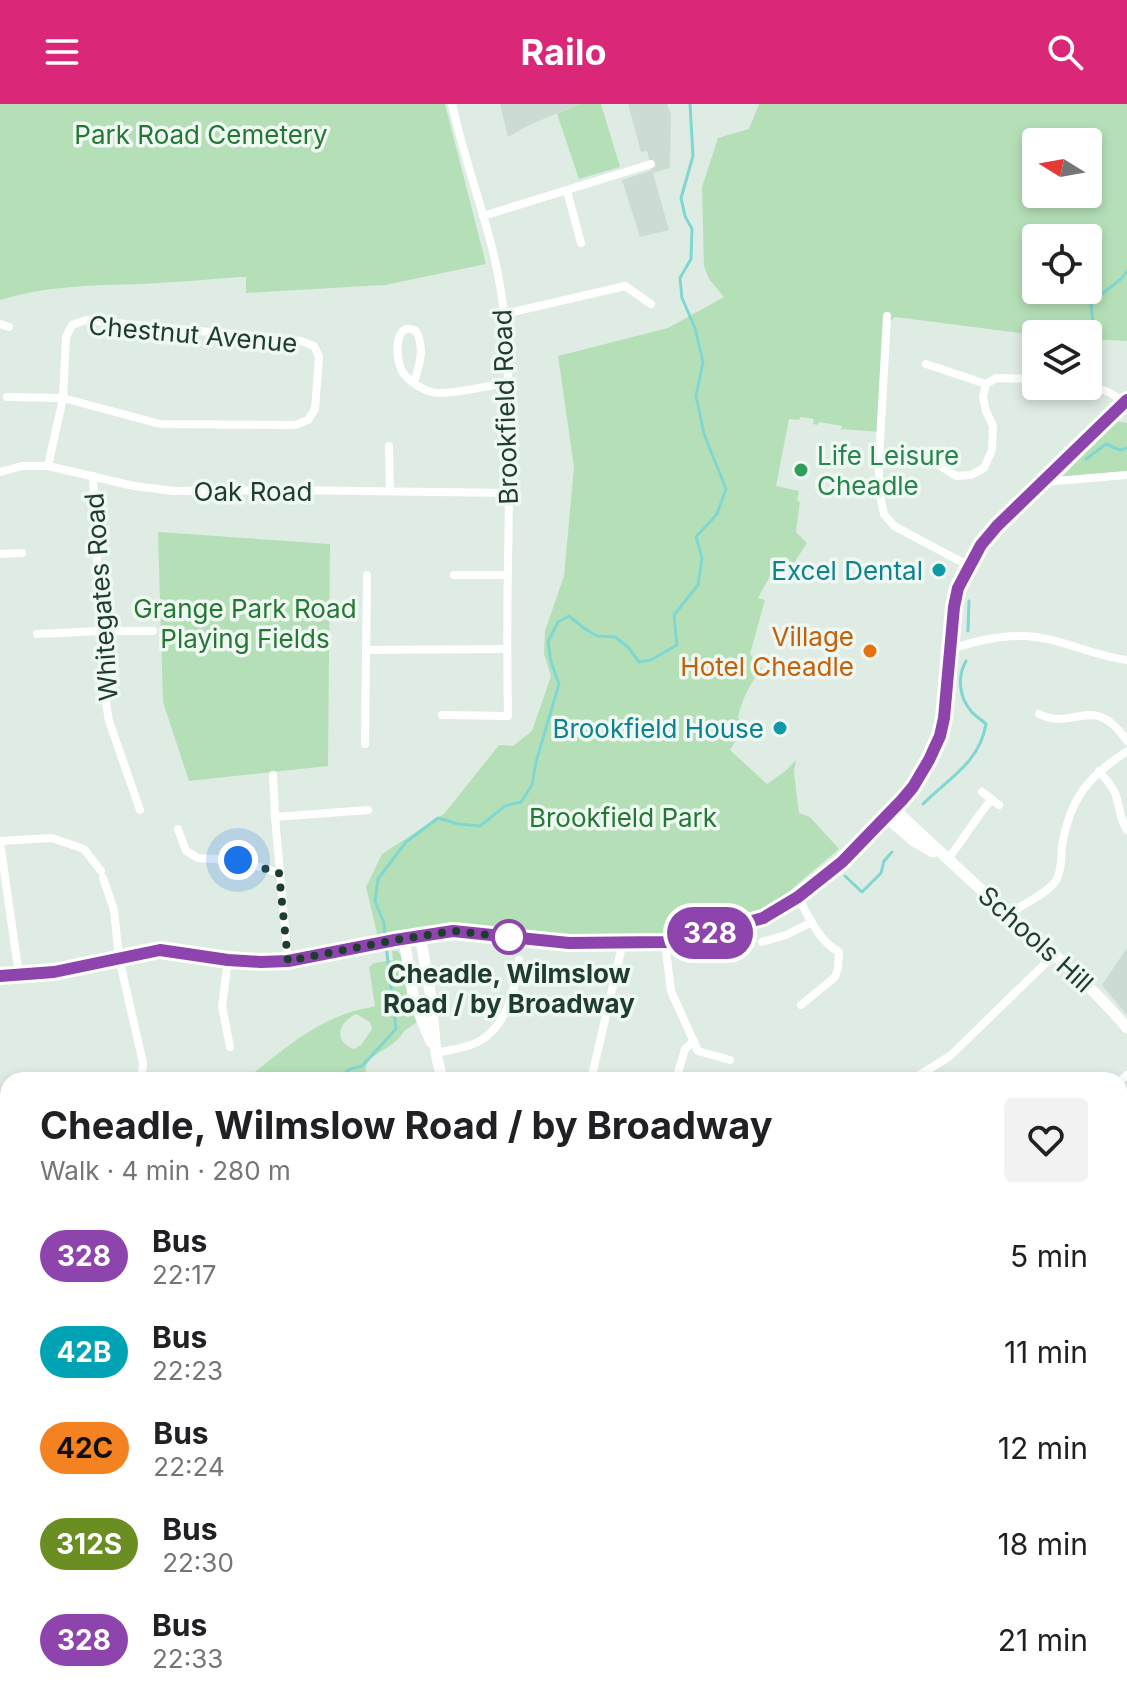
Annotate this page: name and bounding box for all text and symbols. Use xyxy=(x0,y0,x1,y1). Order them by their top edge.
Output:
icon: menu xyxy=(40,30,84,74)
text: Railo xyxy=(521,30,606,74)
icon: search xyxy=(1043,30,1087,74)
park label: Park Road Cemetery xyxy=(74,119,328,150)
north arrow xyxy=(1022,128,1102,208)
map controls xyxy=(1022,128,1102,400)
button: locate xyxy=(1022,224,1102,304)
street label: Chestnut Avenue xyxy=(87,309,299,359)
street label: Brookfield Road xyxy=(486,309,524,505)
button: layers xyxy=(1022,320,1102,400)
place label: Life Leisure Cheadle xyxy=(817,440,959,501)
marker: Life Leisure Cheadle xyxy=(792,461,810,479)
street label: Oak Road xyxy=(194,476,312,507)
street label: Whitegates Road xyxy=(78,492,124,702)
place label: Excel Dental xyxy=(771,555,923,586)
marker: Excel Dental xyxy=(930,561,948,579)
park label: Grange Park Road Playing Fields xyxy=(133,593,357,654)
place label: Village Hotel Cheadle xyxy=(680,621,854,682)
marker: Village Hotel Cheadle xyxy=(861,642,879,660)
place label: Brookfield House xyxy=(552,713,764,744)
marker: Brookfield House xyxy=(771,719,789,737)
park label: Brookfield Park xyxy=(529,802,717,833)
your location xyxy=(218,840,258,880)
street label: Schools Hill xyxy=(972,879,1100,999)
line badge: 328 xyxy=(664,907,756,959)
text: 328 xyxy=(683,916,737,950)
marker: Cheadle, Wilmslow Road / by Broadway xyxy=(492,920,526,954)
place label: Cheadle, Wilmslow Road / by Broadway xyxy=(383,958,635,1019)
button: heart xyxy=(1004,1098,1088,1182)
text: Cheadle, Wilmslow Road / by Broadway xyxy=(40,1102,773,1148)
text: Walk · 4 min · 280 m xyxy=(40,1155,291,1186)
text: Bus xyxy=(152,1223,207,1259)
text: 5 min xyxy=(1010,1238,1088,1274)
text: 328 xyxy=(57,1239,111,1273)
text: 22:17 xyxy=(152,1259,217,1290)
text: Bus xyxy=(152,1319,207,1355)
text: 11 min xyxy=(1004,1334,1088,1370)
text: 42B xyxy=(56,1335,112,1369)
text: 22:23 xyxy=(152,1355,223,1386)
text: Bus xyxy=(153,1415,209,1451)
text: 12 min xyxy=(998,1430,1088,1466)
text: 42C xyxy=(56,1431,113,1465)
text: 22:24 xyxy=(153,1451,225,1482)
text: Bus xyxy=(162,1511,217,1547)
text: 18 min xyxy=(998,1526,1088,1562)
text: 312S xyxy=(56,1527,122,1561)
text: 22:30 xyxy=(162,1547,234,1578)
text: Bus xyxy=(152,1607,207,1643)
text: 21 min xyxy=(998,1622,1088,1658)
text: 328 xyxy=(57,1623,111,1657)
text: 22:33 xyxy=(152,1643,223,1674)

